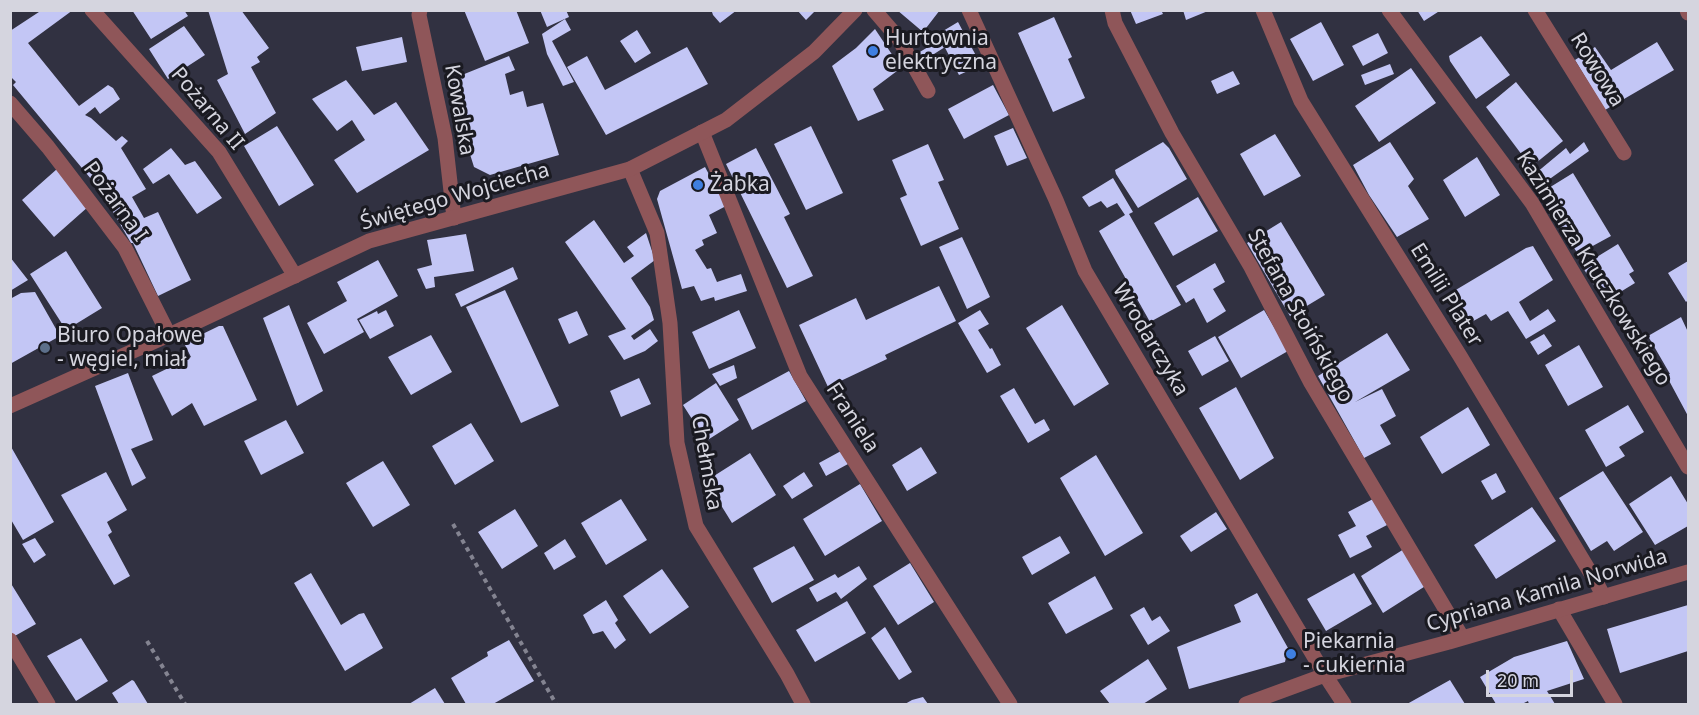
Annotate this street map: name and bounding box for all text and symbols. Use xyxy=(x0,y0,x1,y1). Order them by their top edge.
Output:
place label: Hurtownia elektryczna xyxy=(885,26,997,76)
street label: Rowowa xyxy=(1564,28,1630,112)
marker: Hurtownia elektryczna xyxy=(866,44,880,58)
street label: Kowalska xyxy=(439,62,479,158)
street label: Pożarna II xyxy=(165,63,249,155)
street label: Kazimierza Kruczkowskiego xyxy=(1510,147,1676,391)
street label: Pożarna I xyxy=(78,157,152,247)
street label: Świętego Wojciecha xyxy=(358,158,552,236)
place label: Żabka xyxy=(710,172,770,198)
marker: Żabka xyxy=(691,178,705,192)
street label: Stefana Stoińskiego xyxy=(1242,225,1358,407)
street label: Emilii Plater xyxy=(1404,239,1488,351)
street label: Wrodarczyka xyxy=(1107,279,1193,401)
place label: Biuro Opałowe - węgiel, miał xyxy=(57,323,203,373)
marker: Biuro Opałowe - węgiel, miał xyxy=(38,341,52,355)
street label: Franiela xyxy=(820,378,884,458)
street label: Chełmska xyxy=(685,413,727,513)
street label: Cypriana Kamila Norwida xyxy=(1424,545,1670,637)
place label: Piekarnia - cukiernia xyxy=(1303,629,1406,679)
marker: Piekarnia - cukiernia xyxy=(1284,647,1298,661)
scale bar xyxy=(1489,658,1576,696)
text: 20 m xyxy=(1497,668,1539,692)

